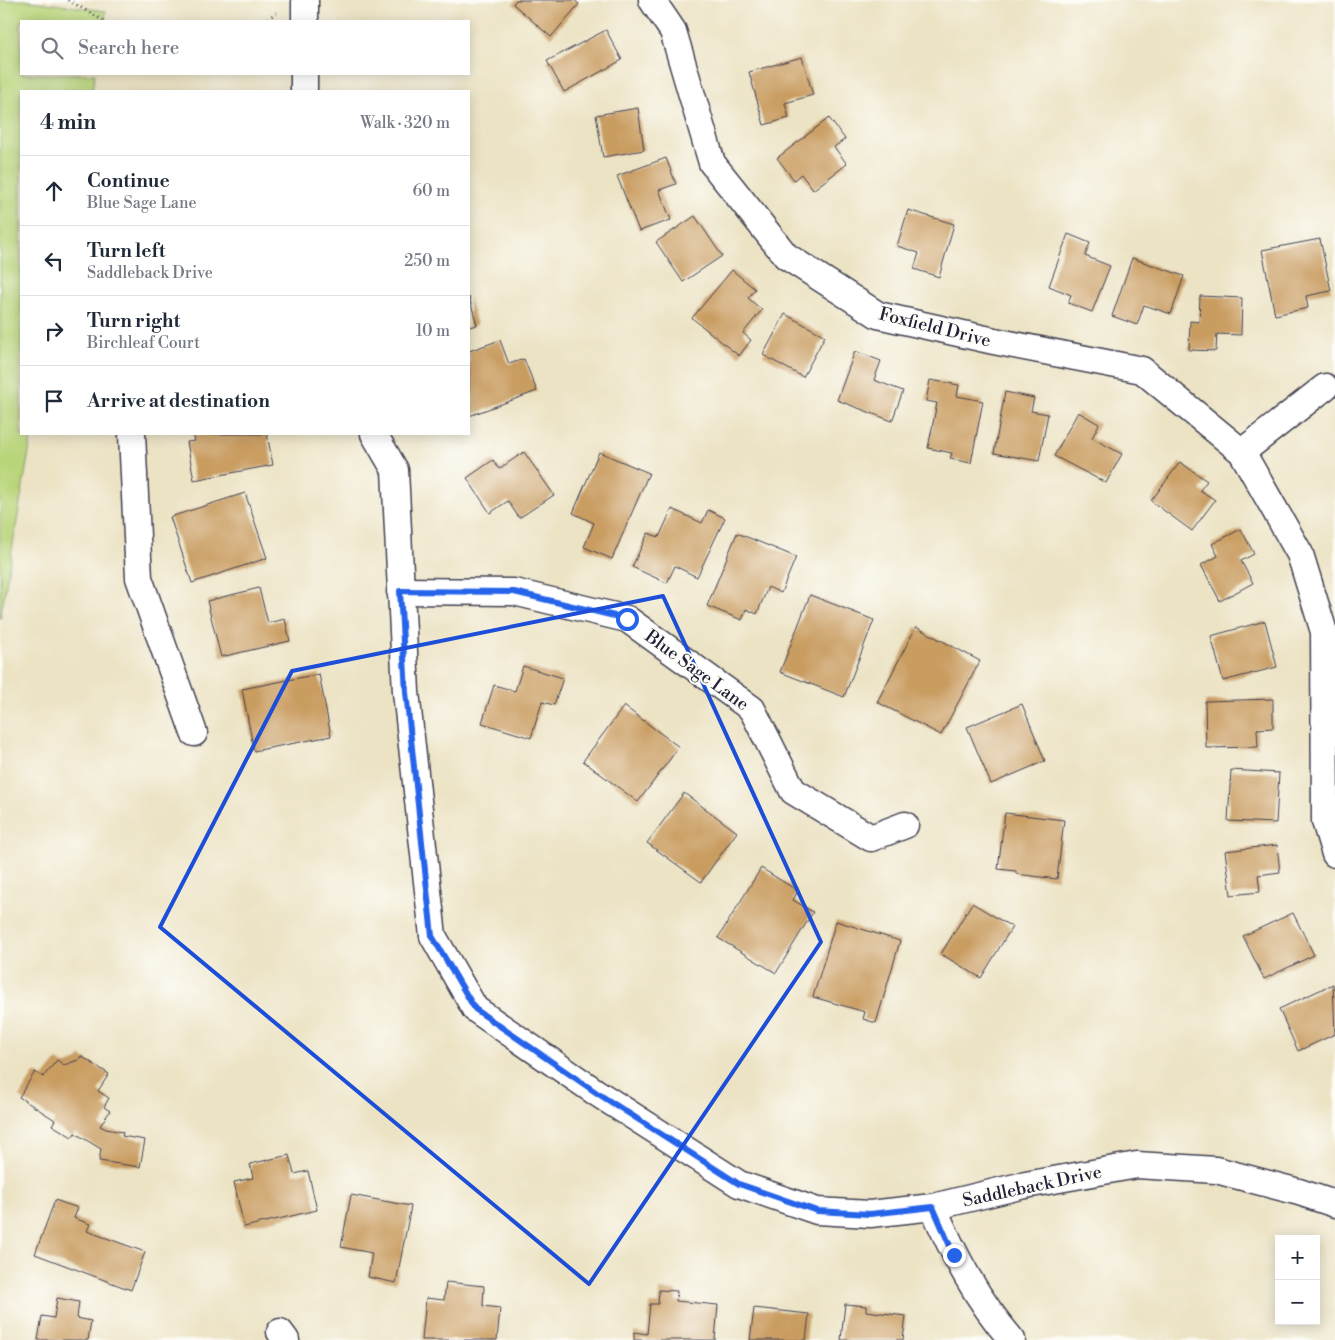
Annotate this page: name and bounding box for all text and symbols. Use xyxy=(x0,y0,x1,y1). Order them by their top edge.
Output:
search box xyxy=(20,20,470,75)
icon: search xyxy=(38,34,66,62)
text: Search here xyxy=(78,36,179,60)
text: 4 min xyxy=(40,110,96,136)
text: Walk · 320 m xyxy=(360,113,450,133)
text: Continue xyxy=(87,169,170,193)
icon: ahead xyxy=(40,177,68,205)
text: 60 m xyxy=(412,181,450,201)
text: Blue Sage Lane xyxy=(87,193,197,213)
text: Turn left xyxy=(87,239,166,263)
icon: left xyxy=(40,247,68,275)
text: 250 m xyxy=(404,251,450,271)
text: Saddleback Drive xyxy=(87,263,213,283)
street label: Foxfield Drive xyxy=(876,302,993,353)
text: Turn right xyxy=(87,309,180,333)
icon: right xyxy=(40,317,68,345)
text: 10 m xyxy=(416,321,450,341)
text: Birchleaf Court xyxy=(87,333,200,353)
icon: arrive xyxy=(40,387,68,415)
text: Arrive at destination xyxy=(87,389,270,413)
route start xyxy=(616,608,639,631)
street label: Blue Sage Lane xyxy=(639,624,753,716)
street label: Saddleback Drive xyxy=(960,1161,1104,1212)
map controls xyxy=(1275,1235,1320,1325)
button: + xyxy=(1275,1235,1320,1280)
route end xyxy=(943,1244,966,1267)
button: − xyxy=(1275,1280,1320,1325)

